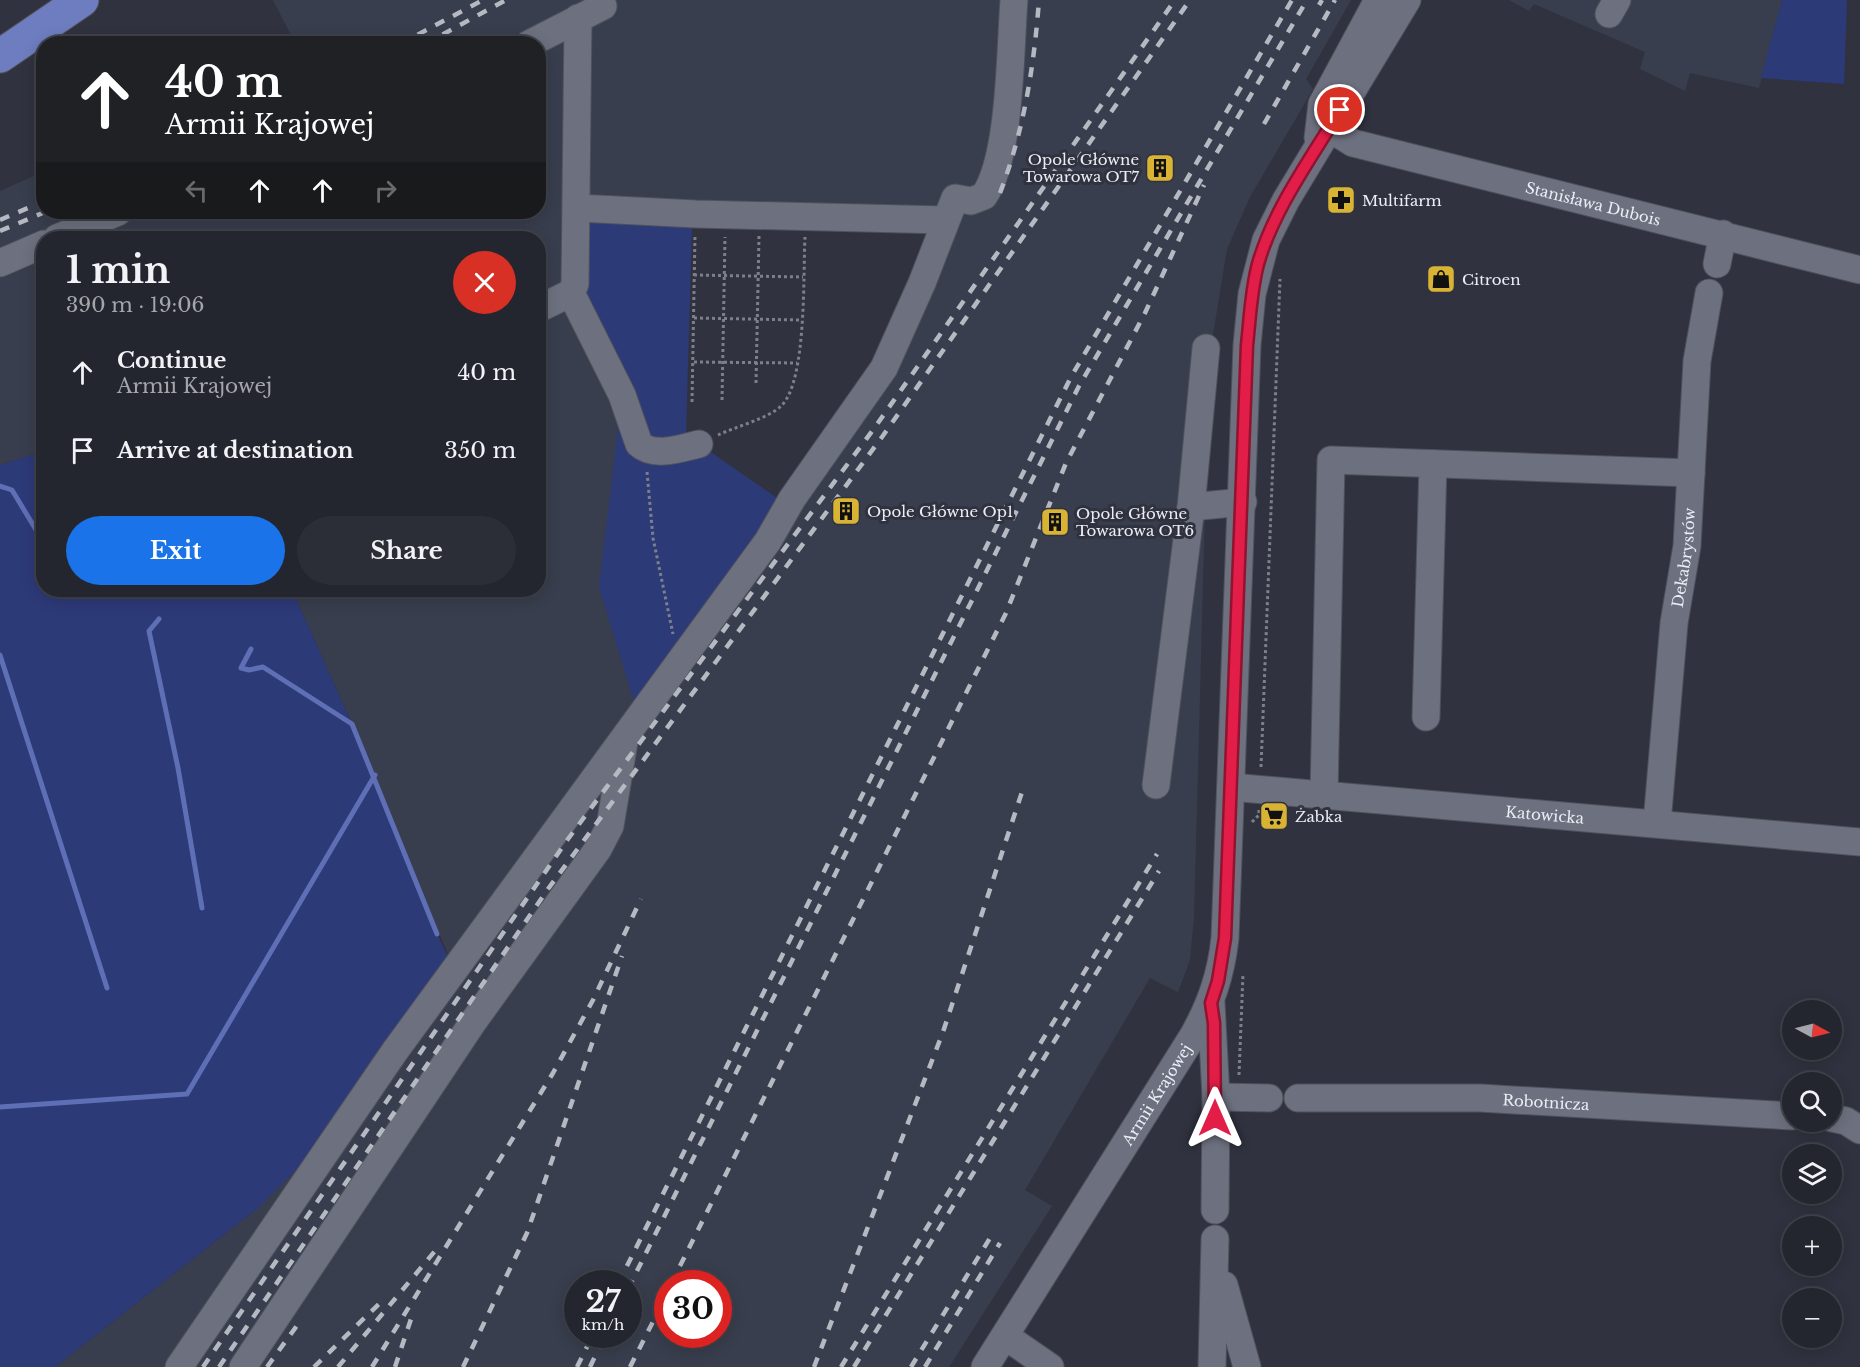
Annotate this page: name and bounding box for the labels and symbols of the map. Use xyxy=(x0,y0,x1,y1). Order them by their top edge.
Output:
pin xyxy=(1314,84,1365,135)
place label: Opole Główne Towarowa OT7 xyxy=(1023,150,1139,186)
building icon: Opole Główne Towarowa OT7 xyxy=(1144,152,1176,184)
street label: Stanisława Dubois xyxy=(1524,177,1663,229)
pharmacy icon: Multifarm xyxy=(1325,184,1357,216)
place label: Multifarm xyxy=(1362,191,1442,210)
shop icon: Citroen xyxy=(1425,263,1457,295)
place label: Citroen xyxy=(1462,270,1521,289)
building icon: Opole Główne Op1 xyxy=(830,495,862,527)
place label: Opole Główne Op1 xyxy=(867,502,1014,521)
place label: Opole Główne Towarowa OT6 xyxy=(1076,504,1194,540)
building icon: Opole Główne Towarowa OT6 xyxy=(1039,506,1071,538)
street label: Dekabrystów xyxy=(1667,507,1699,609)
supermarket icon: Żabka xyxy=(1258,800,1290,832)
street label: Katowicka xyxy=(1505,802,1586,827)
place label: Żabka xyxy=(1295,807,1343,826)
north arrow xyxy=(1782,1000,1842,1060)
street label: Armii Krajowej xyxy=(1117,1040,1195,1150)
position arrow xyxy=(1183,1086,1247,1150)
street label: Robotnicza xyxy=(1502,1090,1591,1114)
speed limit sign: 30 xyxy=(654,1270,732,1348)

